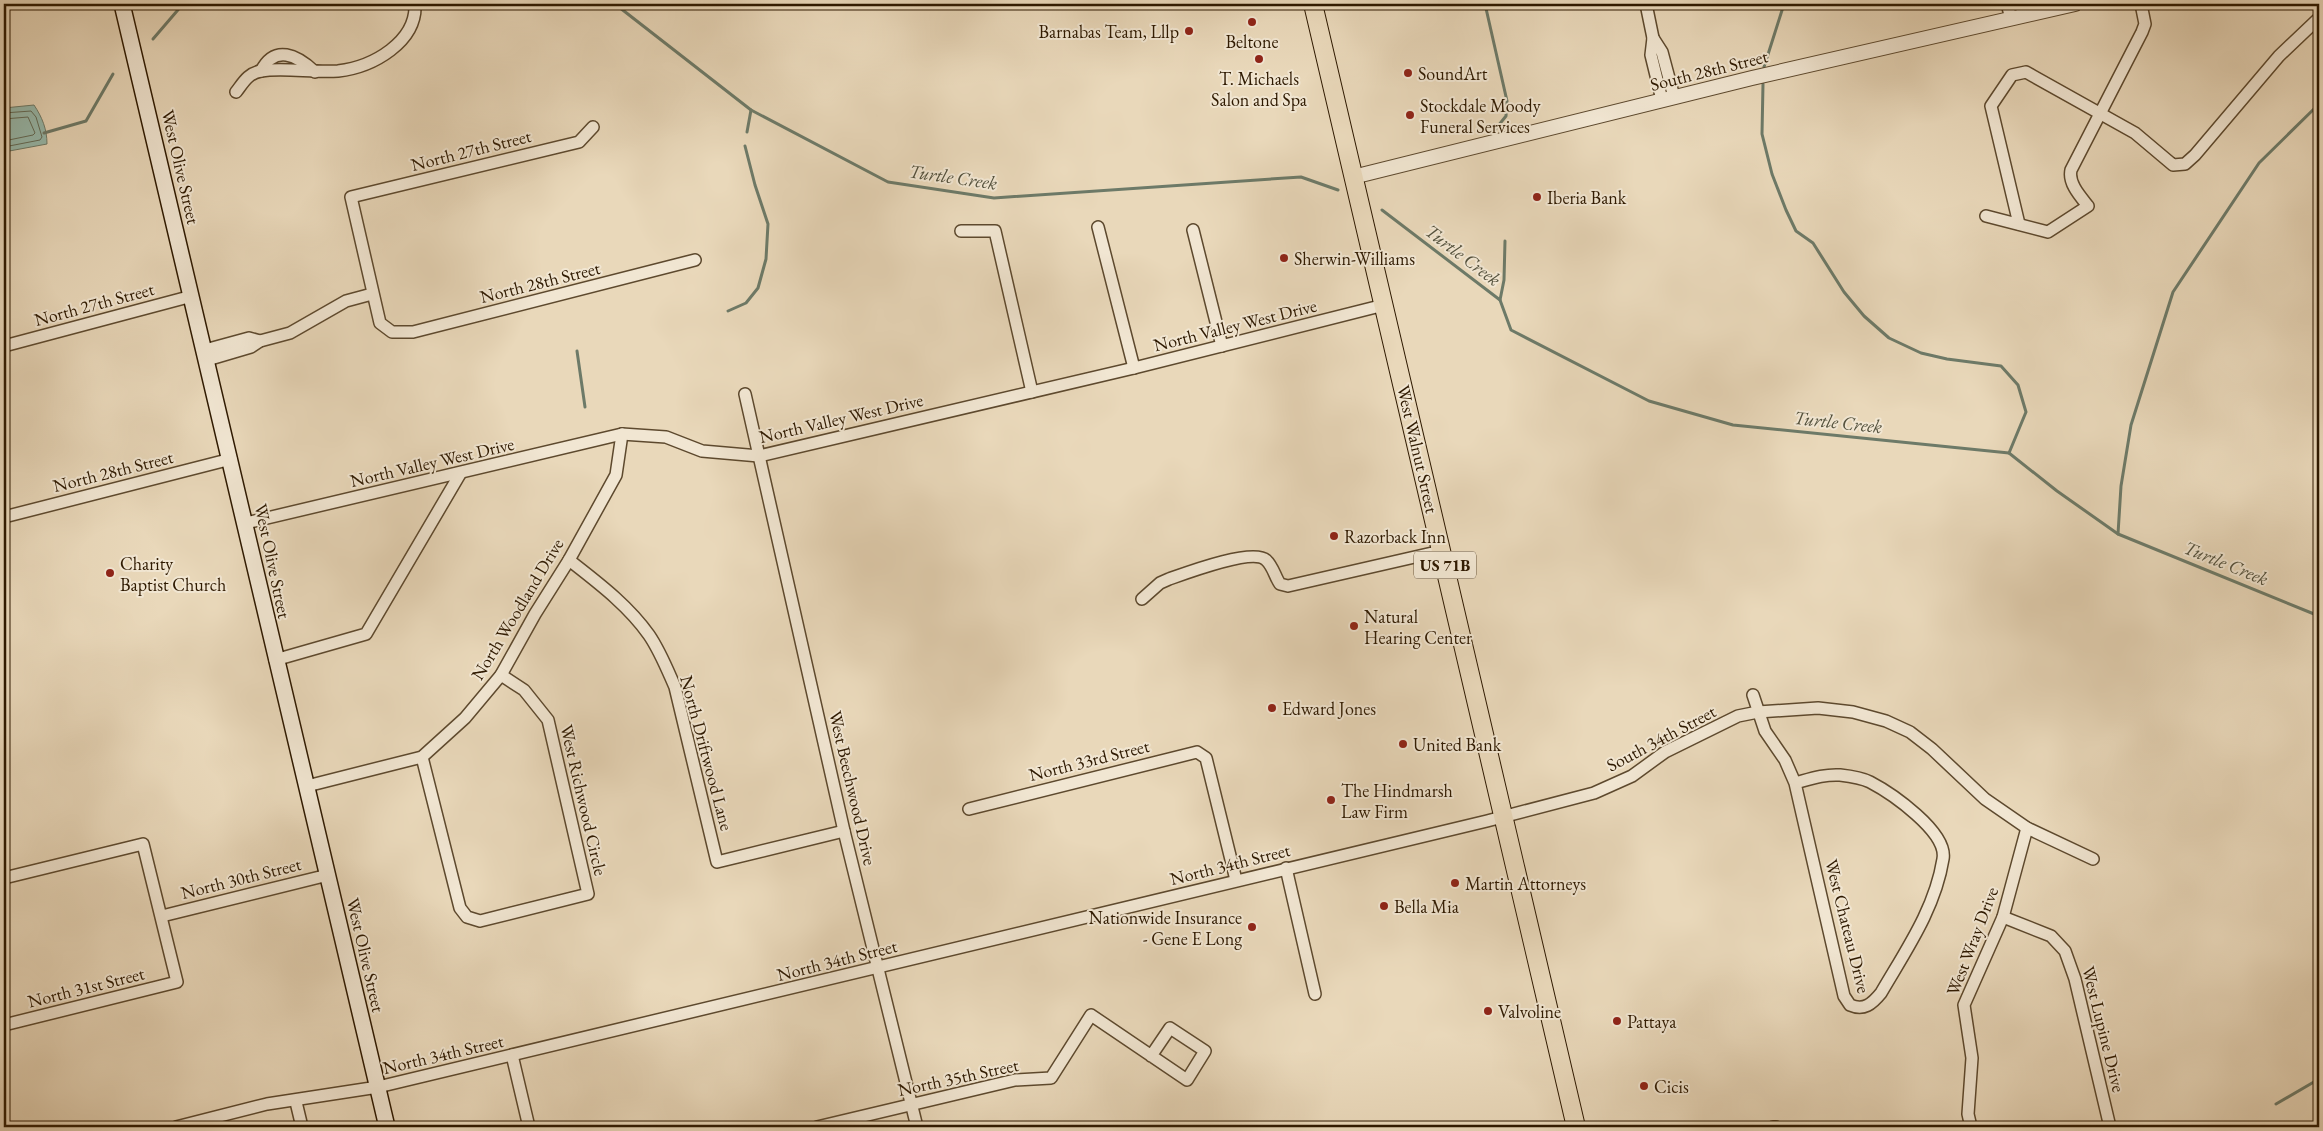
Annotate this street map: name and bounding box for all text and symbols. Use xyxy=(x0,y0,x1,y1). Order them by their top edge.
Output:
marker: Beltone xyxy=(1246,16,1258,28)
place label: Barnabas Team, Lllp xyxy=(1038,20,1179,43)
marker: Barnabas Team, Lllp xyxy=(1183,25,1195,37)
place label: Beltone xyxy=(1226,30,1279,53)
street label: South 28th Street xyxy=(1648,44,1771,96)
marker: T. Michaels Salon and Spa xyxy=(1253,53,1265,65)
place label: SoundArt xyxy=(1418,62,1488,85)
place label: T. Michaels Salon and Spa xyxy=(1211,67,1308,111)
marker: SoundArt xyxy=(1402,67,1414,79)
place label: Stockdale Moody Funeral Services xyxy=(1420,94,1541,138)
street label: West Olive Street xyxy=(157,107,205,227)
marker: Stockdale Moody Funeral Services xyxy=(1404,109,1416,121)
street label: North 27th Street xyxy=(409,124,534,176)
water label: Turtle Creek xyxy=(907,158,999,196)
place label: Iberia Bank xyxy=(1547,186,1627,209)
marker: Iberia Bank xyxy=(1531,191,1543,203)
water label: Turtle Creek xyxy=(1420,218,1506,292)
place label: Sherwin-Williams xyxy=(1294,247,1415,270)
marker: Sherwin-Williams xyxy=(1278,252,1290,264)
street label: North 28th Street xyxy=(478,256,603,308)
street label: North 27th Street xyxy=(32,277,157,331)
street label: North Valley West Drive xyxy=(1151,294,1319,356)
street label: West Walnut Street xyxy=(1392,383,1444,516)
street label: North Valley West Drive xyxy=(757,388,925,448)
water label: Turtle Creek xyxy=(1793,405,1884,439)
street label: North Valley West Drive xyxy=(348,432,516,492)
street label: North 28th Street xyxy=(51,445,176,497)
street label: West Olive Street xyxy=(250,501,296,621)
place label: Razorback Inn xyxy=(1344,525,1446,548)
marker: Razorback Inn xyxy=(1328,530,1340,542)
street label: North Woodland Drive xyxy=(466,534,568,684)
water label: Turtle Creek xyxy=(2180,535,2272,591)
place label: Charity Baptist Church xyxy=(120,552,226,596)
road number: US 71B xyxy=(1414,552,1476,578)
marker: Charity Baptist Church xyxy=(104,567,116,579)
place label: Natural Hearing Center xyxy=(1364,605,1472,649)
marker: Natural Hearing Center xyxy=(1348,620,1360,632)
street label: North Driftwood Lane xyxy=(675,673,739,833)
place label: Edward Jones xyxy=(1282,697,1376,720)
street label: South 34th Street xyxy=(1602,699,1720,776)
marker: Edward Jones xyxy=(1266,702,1278,714)
street label: West Beechwood Drive xyxy=(824,708,882,868)
street label: West Richwood Circle xyxy=(555,722,613,878)
place label: United Bank xyxy=(1413,733,1502,756)
street label: North 33rd Street xyxy=(1026,734,1152,786)
marker: United Bank xyxy=(1397,738,1409,750)
place label: The Hindmarsh Law Firm xyxy=(1341,779,1453,823)
marker: The Hindmarsh Law Firm xyxy=(1325,794,1337,806)
street label: North 34th Street xyxy=(1168,838,1293,890)
street label: North 30th Street xyxy=(179,852,304,904)
street label: West Chateau Drive xyxy=(1820,857,1876,995)
place label: Martin Attorneys xyxy=(1465,872,1586,895)
marker: Martin Attorneys xyxy=(1449,877,1461,889)
street label: West Wray Drive xyxy=(1941,883,2003,999)
street label: West Olive Street xyxy=(342,895,390,1015)
place label: Bella Mia xyxy=(1394,895,1460,918)
marker: Bella Mia xyxy=(1378,900,1390,912)
place label: Nationwide Insurance - Gene E Long xyxy=(1088,906,1242,950)
marker: Nationwide Insurance - Gene E Long xyxy=(1246,921,1258,933)
street label: North 34th Street xyxy=(775,934,900,986)
street label: North 31st Street xyxy=(25,961,147,1013)
street label: West Lupine Drive xyxy=(2077,964,2131,1094)
place label: Valvoline xyxy=(1498,1000,1561,1023)
marker: Valvoline xyxy=(1482,1005,1494,1017)
place label: Pattaya xyxy=(1627,1010,1677,1033)
marker: Pattaya xyxy=(1611,1015,1623,1027)
street label: North 34th Street xyxy=(380,1029,506,1079)
street label: North 35th Street xyxy=(895,1053,1021,1101)
place label: Cicis xyxy=(1654,1075,1689,1098)
marker: Cicis xyxy=(1638,1080,1650,1092)

